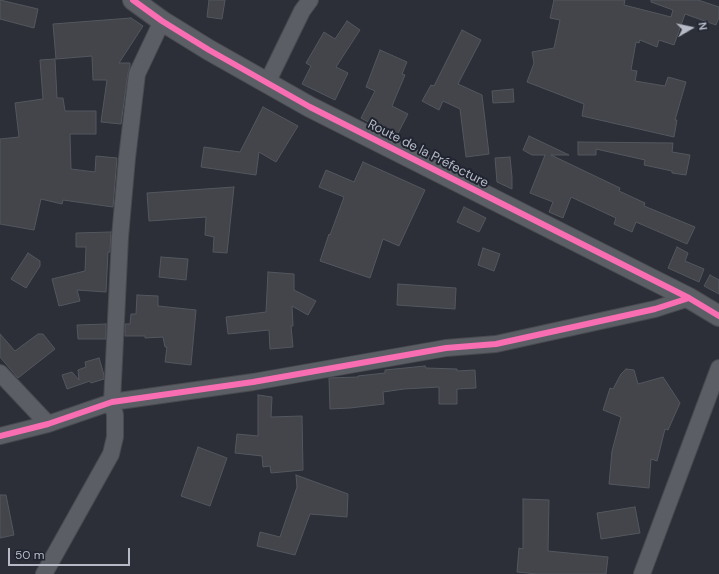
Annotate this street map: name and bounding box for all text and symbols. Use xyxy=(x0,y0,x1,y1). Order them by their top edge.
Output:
north arrow xyxy=(671,8,711,48)
text: N xyxy=(695,21,710,31)
street label: Route de la Préfecture xyxy=(365,117,491,191)
scale bar xyxy=(10,540,132,566)
text: 50 m xyxy=(15,547,44,563)

